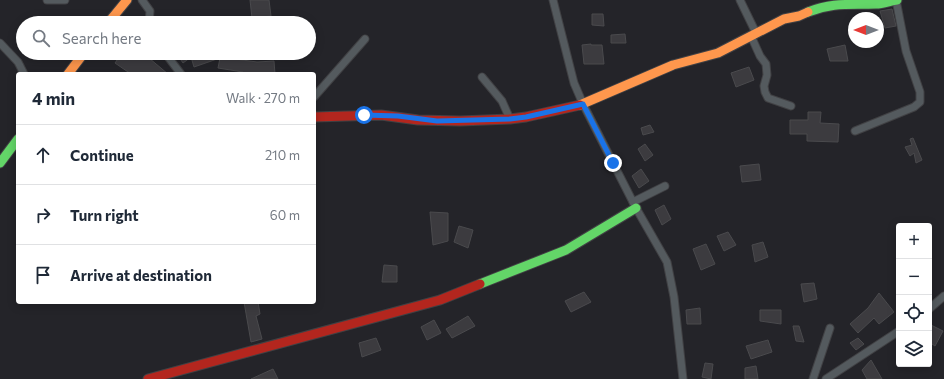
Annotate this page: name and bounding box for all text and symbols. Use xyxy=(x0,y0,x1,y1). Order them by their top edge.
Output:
north arrow xyxy=(848,12,884,48)
search box xyxy=(16,16,316,60)
icon: search xyxy=(30,27,52,49)
text: Search here xyxy=(62,29,141,47)
text: 4 min xyxy=(32,88,75,109)
text: Walk · 270 m xyxy=(226,90,300,106)
route start xyxy=(355,106,373,124)
icon: ahead xyxy=(32,144,54,166)
text: Continue xyxy=(70,146,134,164)
text: 210 m xyxy=(265,147,300,163)
route end xyxy=(604,154,622,172)
icon: right xyxy=(32,204,54,226)
text: Turn right xyxy=(70,206,139,224)
text: 60 m xyxy=(270,207,300,223)
map controls xyxy=(896,223,932,367)
button: + xyxy=(896,223,932,259)
button: − xyxy=(896,259,932,295)
icon: arrive xyxy=(32,264,54,286)
text: Arrive at destination xyxy=(70,266,212,284)
button: locate xyxy=(896,295,932,331)
button: layers xyxy=(896,331,932,367)

